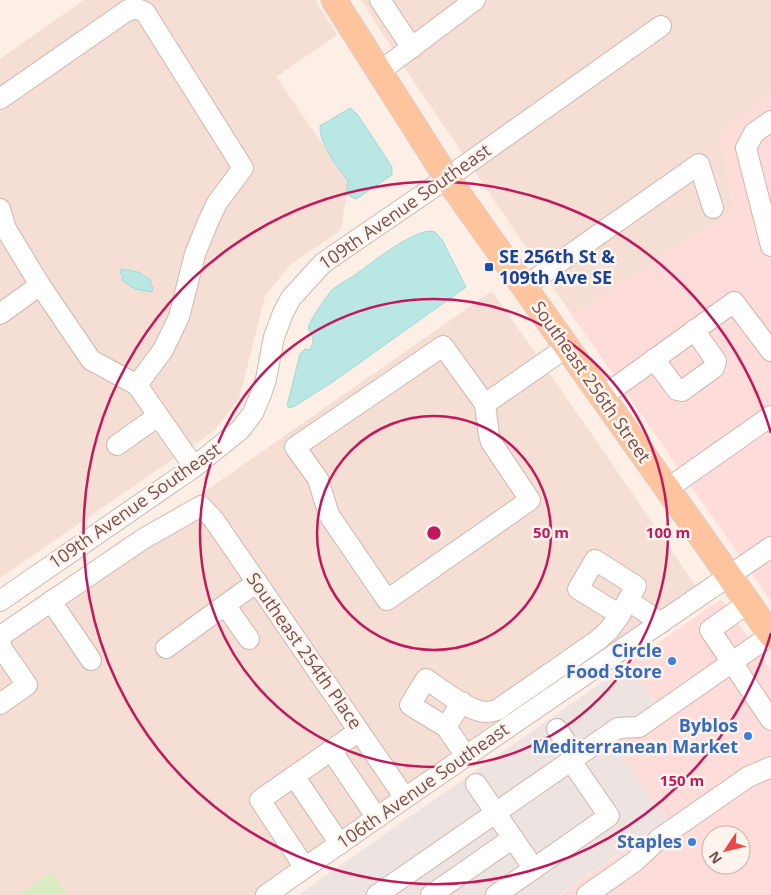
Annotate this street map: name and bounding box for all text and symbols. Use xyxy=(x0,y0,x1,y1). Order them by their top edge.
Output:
street label: 109th Avenue Southeast xyxy=(314,138,495,275)
place label: SE 256th St & 109th Ave SE xyxy=(499,244,615,289)
marker: SE 256th St & 109th Ave SE xyxy=(483,261,495,273)
street label: Southeast 256th Street xyxy=(527,296,657,467)
street label: 109th Avenue Southeast xyxy=(44,437,225,574)
text: 50 m xyxy=(533,522,569,542)
text: 100 m xyxy=(646,522,690,542)
centre of rings xyxy=(425,524,443,542)
street label: Southeast 254th Place xyxy=(242,567,368,734)
place label: Circle Food Store xyxy=(566,638,662,683)
marker: Circle Food Store xyxy=(666,655,678,667)
place label: Byblos Mediterranean Market xyxy=(532,713,738,758)
street label: 106th Avenue Southeast xyxy=(332,717,513,854)
marker: Byblos Mediterranean Market xyxy=(742,730,754,742)
text: 150 m xyxy=(660,770,704,790)
north arrow xyxy=(701,825,751,875)
place label: Staples xyxy=(617,829,682,853)
marker: Staples xyxy=(686,836,698,848)
text: N xyxy=(704,848,726,868)

